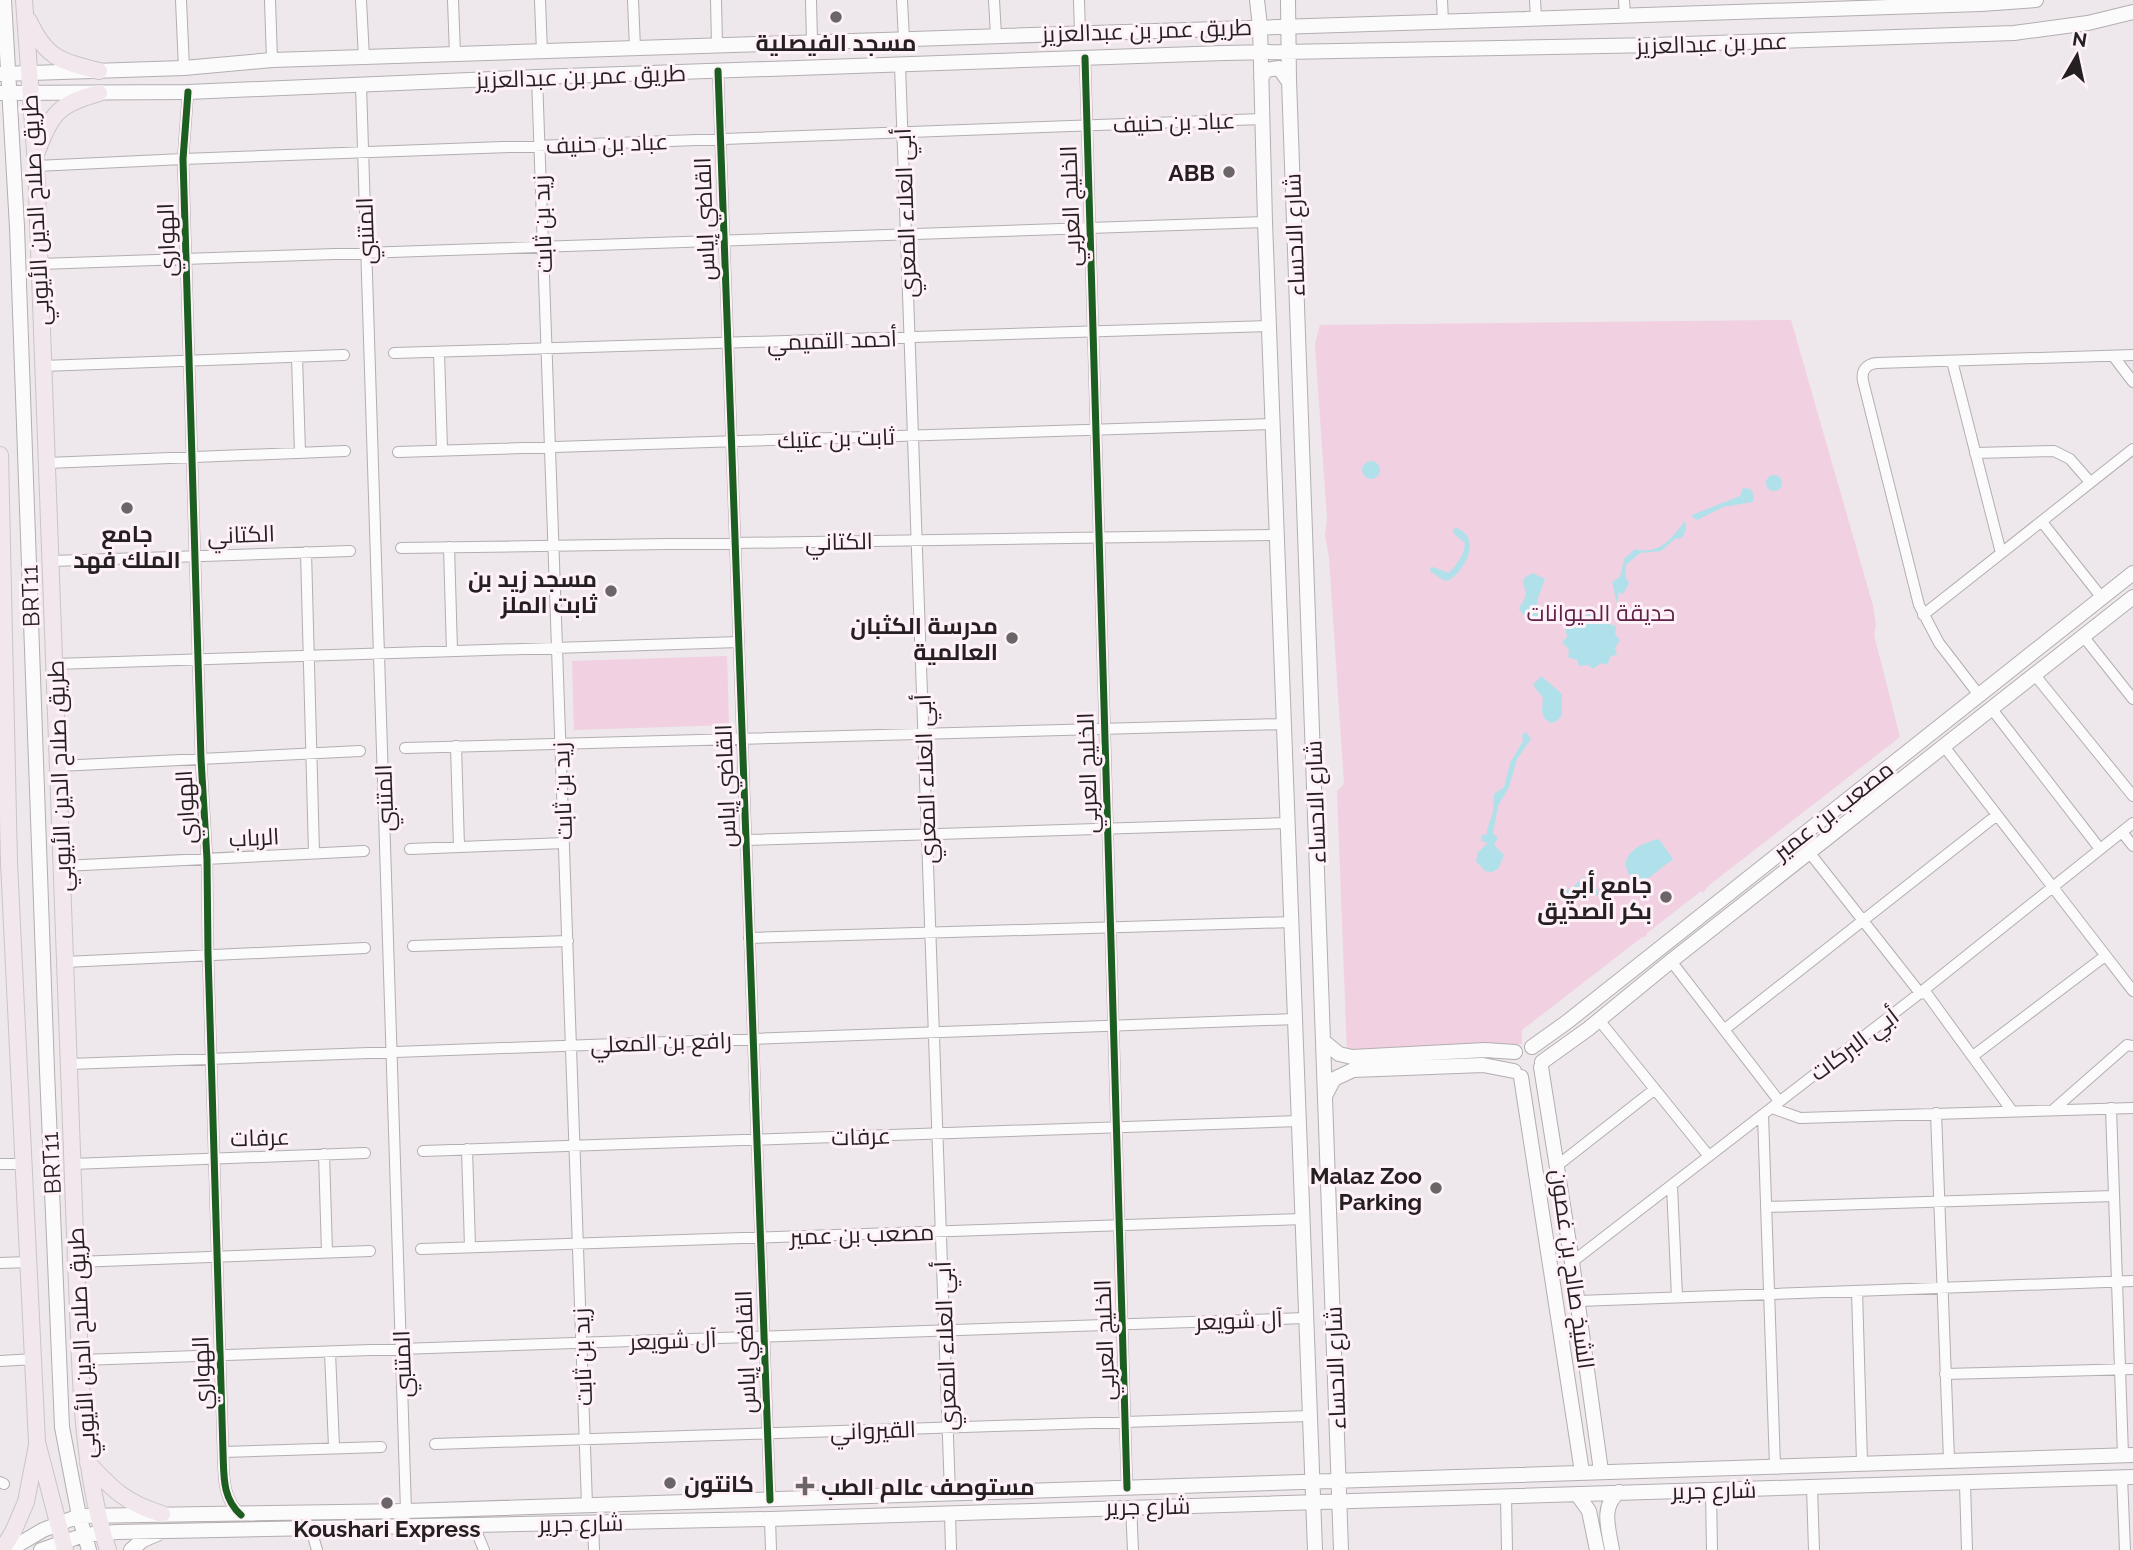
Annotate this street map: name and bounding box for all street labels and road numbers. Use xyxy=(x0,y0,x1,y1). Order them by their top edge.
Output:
street label: طريق عمر بن عبدالعزيز xyxy=(1040,13,1252,48)
street label: عمر بن عبدالعزيز xyxy=(1634,27,1788,60)
street label: طريق عمر بن عبدالعزيز xyxy=(474,59,686,94)
street label: طريق صلاح الدين الأيوبي xyxy=(15,93,60,326)
street label: عباد بن حنيف xyxy=(1112,106,1236,139)
street label: عباد بن حنيف xyxy=(545,127,669,160)
street label: أبي العلاء المعري xyxy=(888,128,926,298)
street label: الخليج العربي xyxy=(1054,145,1091,267)
street label: القاضي إياس xyxy=(688,157,724,281)
street label: شارع الاحساء xyxy=(1278,173,1313,297)
street label: زيد بن ثابت xyxy=(527,174,558,274)
street label: المتنبي xyxy=(350,197,385,265)
street label: الهواري xyxy=(151,202,186,277)
street label: أحمد التميمي xyxy=(766,323,898,361)
street label: ثابت بن عتيك xyxy=(777,422,895,455)
street label: الكتاني xyxy=(207,519,275,554)
street label: الكتاني xyxy=(805,527,873,560)
street label: BRT11 xyxy=(15,564,45,628)
street label: طريق صلاح الدين الأيوبي xyxy=(41,660,82,892)
street label: أبي العلاء المعري xyxy=(908,694,946,864)
street label: الخليج العربي xyxy=(1071,712,1108,834)
street label: القاضي إياس xyxy=(709,724,745,848)
street label: شارع الاحساء xyxy=(1299,740,1334,864)
street label: زيد بن ثابت xyxy=(547,741,578,841)
street label: مصعب بن عمير xyxy=(1766,755,1899,867)
street label: المتنبي xyxy=(369,764,404,832)
street label: الهواري xyxy=(170,769,205,845)
street label: الرباب xyxy=(228,822,280,852)
street label: أبي البركات xyxy=(1804,1001,1907,1090)
street label: رافع بن المعلي xyxy=(590,1026,732,1063)
street label: عرفات xyxy=(831,1121,891,1151)
street label: عرفات xyxy=(230,1122,290,1152)
street label: BRT11 xyxy=(36,1131,66,1195)
street label: الشيخ صالح بن غصون xyxy=(1543,1167,1600,1371)
street label: مصعب بن عمير xyxy=(787,1218,935,1251)
street label: طريق صلاح الدين الأيوبي xyxy=(61,1226,106,1459)
street label: أبي العلاء المعري xyxy=(928,1261,966,1431)
street label: الخليج العربي xyxy=(1088,1279,1125,1401)
street label: القاضي إياس xyxy=(729,1290,765,1414)
street label: آل شويعر xyxy=(1193,1305,1283,1336)
street label: شارع الاحساء xyxy=(1319,1306,1354,1430)
street label: زيد بن ثابت xyxy=(567,1307,598,1407)
street label: آل شويعر xyxy=(627,1325,717,1356)
street label: المتنبي xyxy=(387,1330,422,1398)
street label: الهواري xyxy=(186,1335,221,1410)
street label: القيرواني xyxy=(830,1415,917,1450)
street label: شارع جرير xyxy=(1669,1476,1757,1507)
street label: شارع جرير xyxy=(1103,1492,1191,1523)
street label: شارع جرير xyxy=(536,1509,624,1540)

